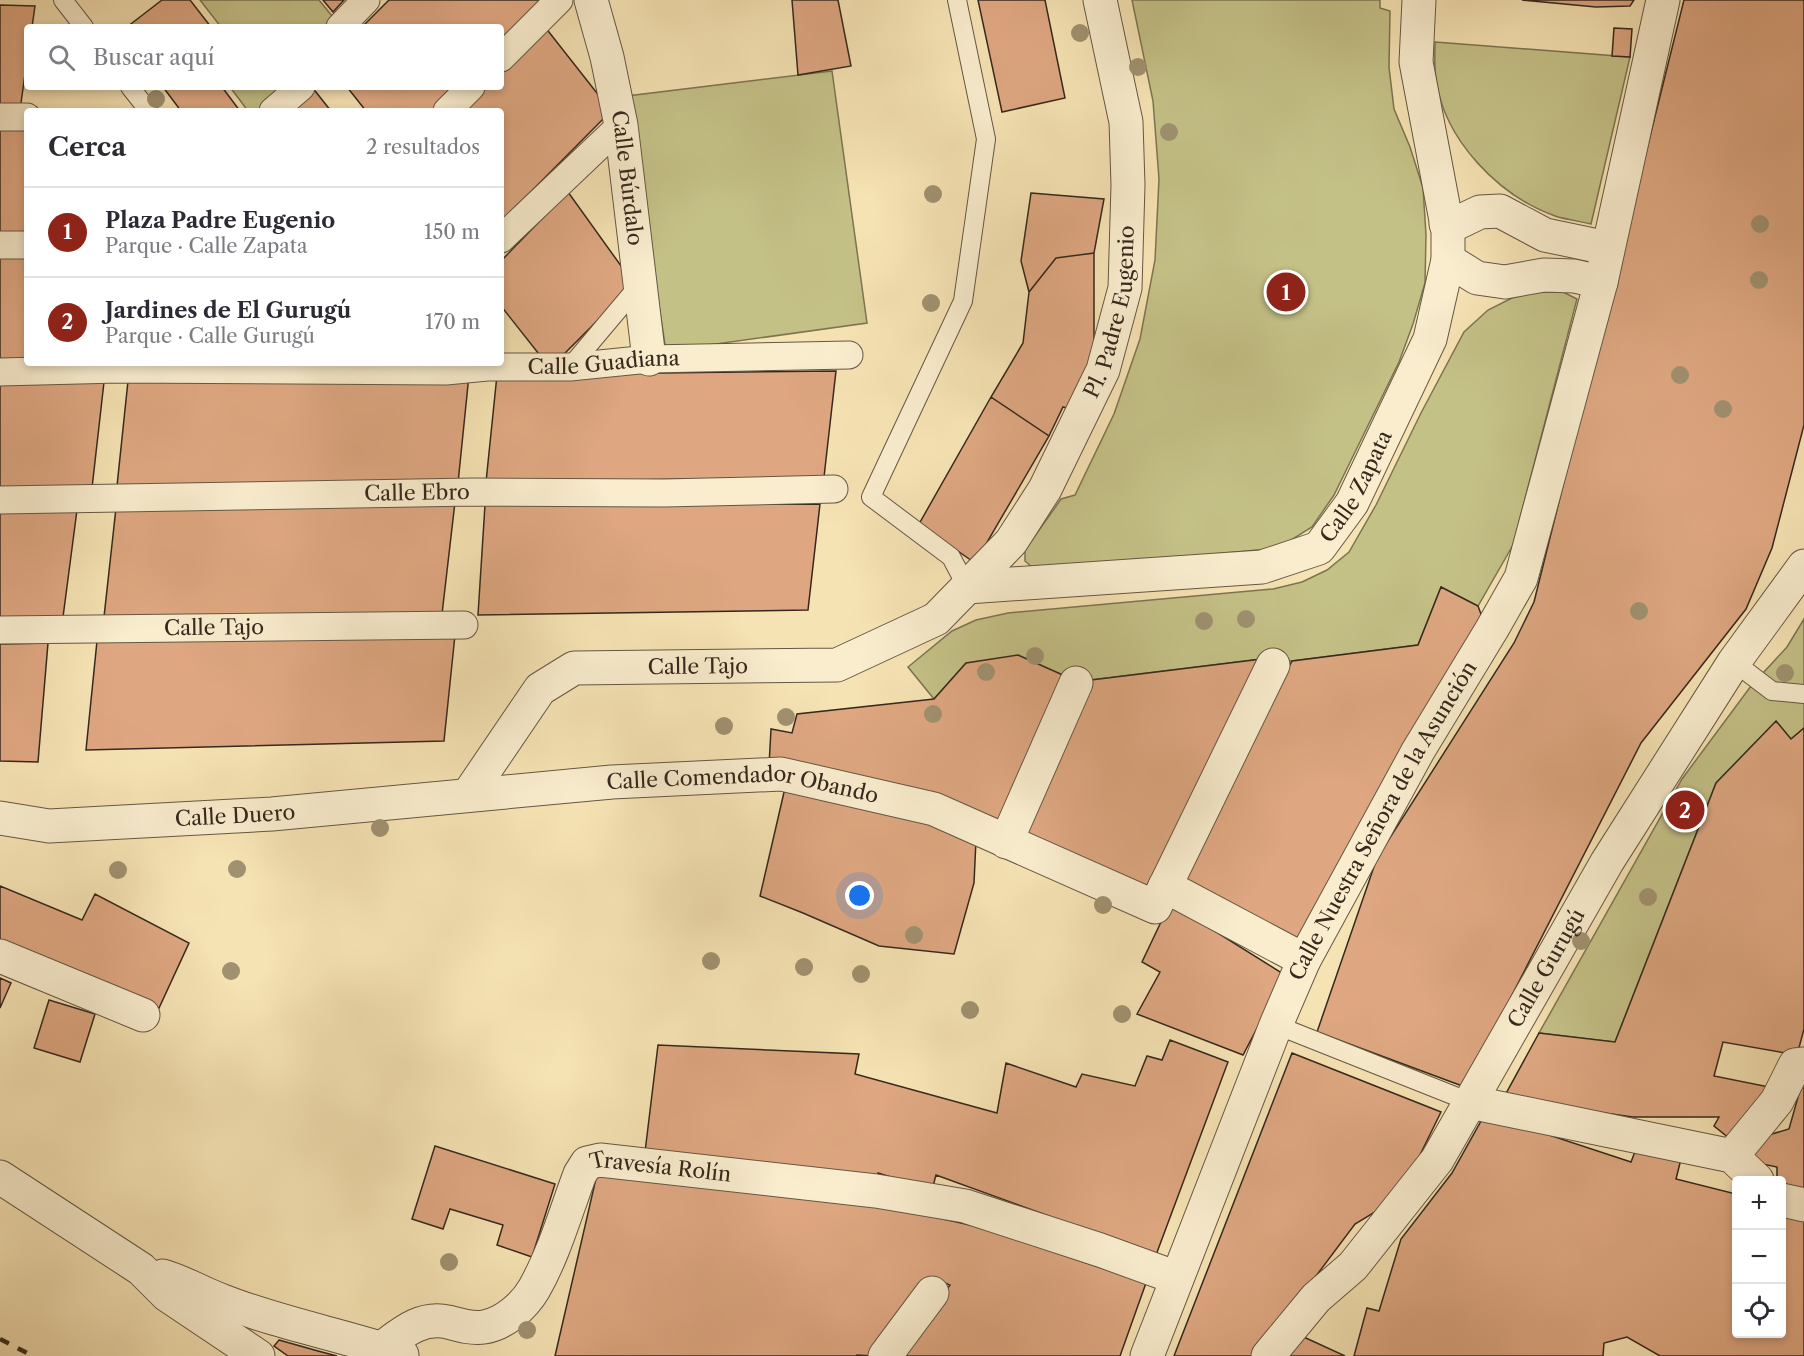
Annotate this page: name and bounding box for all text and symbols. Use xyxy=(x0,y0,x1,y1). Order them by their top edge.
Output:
search box xyxy=(24,24,504,90)
icon: search xyxy=(45,41,78,74)
text: Buscar aquí xyxy=(93,44,215,71)
street label: Calle Búrdalo xyxy=(606,108,648,247)
text: Cerca xyxy=(48,131,126,163)
text: 2 resultados xyxy=(366,135,480,159)
text: Plaza Padre Eugenio xyxy=(105,207,335,234)
text: 1 xyxy=(63,220,72,244)
text: 150 m xyxy=(424,220,480,244)
street label: Pl. Padre Eugenio xyxy=(1078,225,1139,402)
text: Parque · Calle Zapata xyxy=(105,234,307,258)
pin: 1 xyxy=(1266,270,1306,314)
text: Jardines de El Gurugú xyxy=(105,297,351,324)
text: 2 xyxy=(62,310,73,334)
text: 170 m xyxy=(425,310,480,334)
text: Parque · Calle Gurugú xyxy=(105,324,315,348)
street label: Calle Guadiana xyxy=(527,345,681,379)
street label: Calle Zapata xyxy=(1314,425,1397,547)
street label: Calle Ebro xyxy=(364,479,470,506)
street label: Calle Tajo xyxy=(164,614,264,640)
street label: Calle Tajo xyxy=(648,653,748,679)
street label: Calle Nuestra Señora de la Asunción xyxy=(1284,656,1482,984)
street label: Calle Comendador Obando xyxy=(606,761,881,808)
pin: 2 xyxy=(1666,788,1704,832)
street label: Calle Duero xyxy=(174,799,296,831)
your location xyxy=(845,881,874,910)
street label: Calle Gurugú xyxy=(1502,904,1590,1032)
street label: Travesía Rolín xyxy=(587,1146,733,1187)
map controls xyxy=(1732,1176,1786,1338)
button: + xyxy=(1732,1176,1786,1230)
button: − xyxy=(1732,1230,1786,1284)
button: locate xyxy=(1732,1284,1786,1338)

